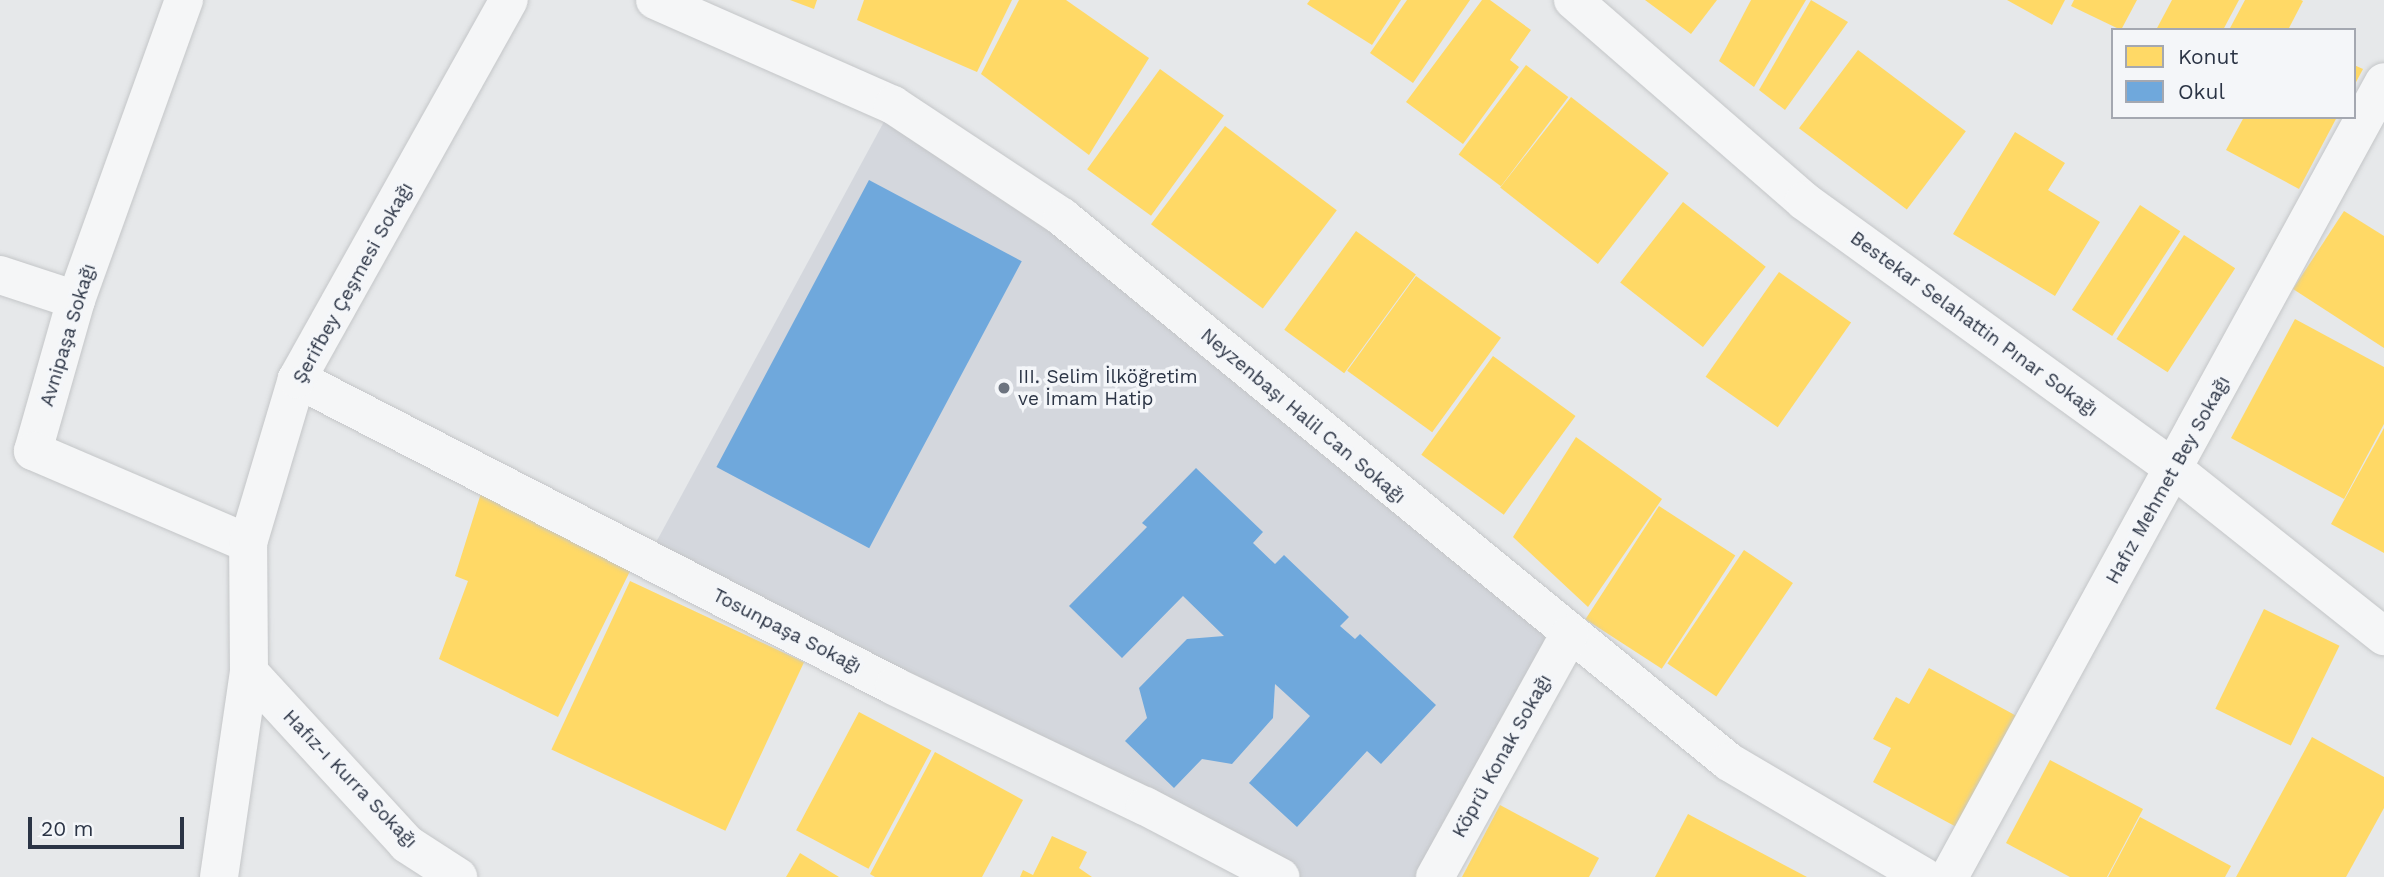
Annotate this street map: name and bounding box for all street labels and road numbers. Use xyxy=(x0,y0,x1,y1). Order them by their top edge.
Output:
street label: Şerifbey Çeşmesi Sokağı xyxy=(288,178,418,388)
street label: Bestekar Selahattin Pınar Sokağı xyxy=(1845,226,2103,422)
street label: Avnipaşa Sokağı xyxy=(35,261,101,409)
street label: Neyzenbaşı Halil Can Sokağı xyxy=(1196,323,1410,509)
street label: Hafız Mehmet Bey Sokağı xyxy=(2101,372,2235,588)
street label: Tosunpaşa Sokağı xyxy=(709,584,865,678)
street label: Köprü Konak Sokağı xyxy=(1447,670,1557,842)
street label: Hafız-ı Kurra Sokağı xyxy=(278,705,422,853)

